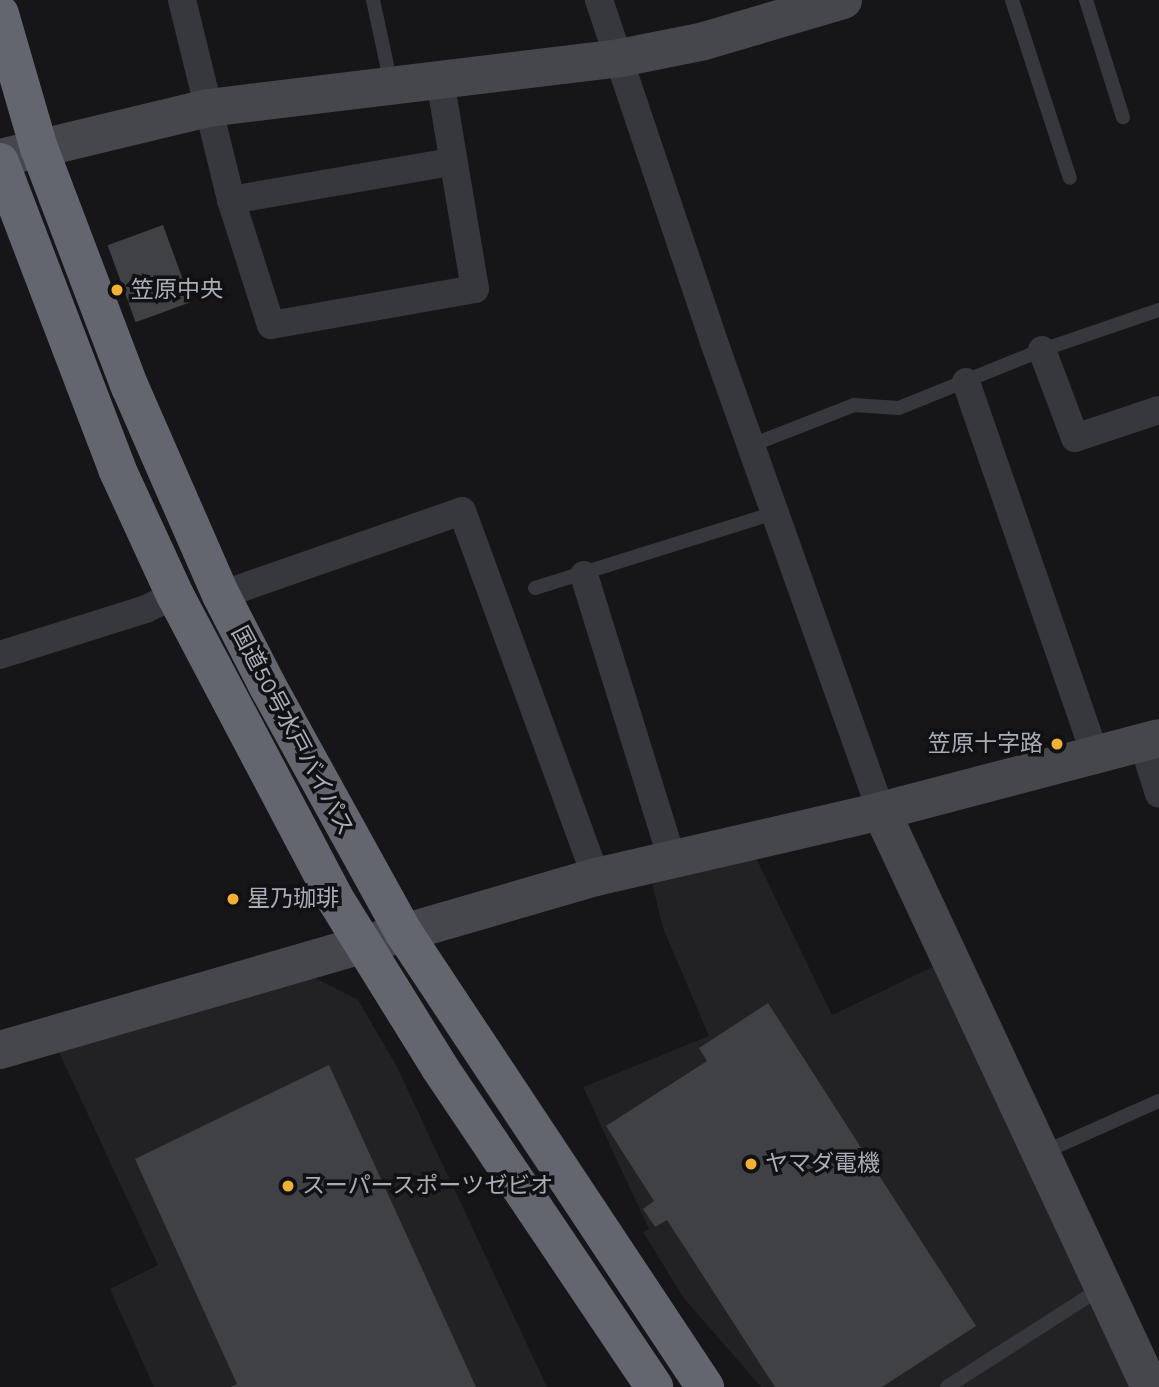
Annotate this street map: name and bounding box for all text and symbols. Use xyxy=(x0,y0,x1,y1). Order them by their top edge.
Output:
place label: 笠原中央 xyxy=(131,276,223,304)
marker: 笠原中央 xyxy=(109,282,125,298)
street label: 国道50号水戸バイパス xyxy=(225,621,359,841)
place label: 笠原十字路 xyxy=(928,730,1043,758)
marker: 笠原十字路 xyxy=(1049,736,1065,752)
place label: 星乃珈琲 xyxy=(247,885,339,913)
marker: 星乃珈琲 xyxy=(225,891,241,907)
place label: ヤマダ電機 xyxy=(765,1150,880,1178)
marker: ヤマダ電機 xyxy=(743,1156,759,1172)
place label: スーパースポーツゼビオ xyxy=(302,1172,555,1200)
marker: スーパースポーツゼビオ xyxy=(280,1178,296,1194)

